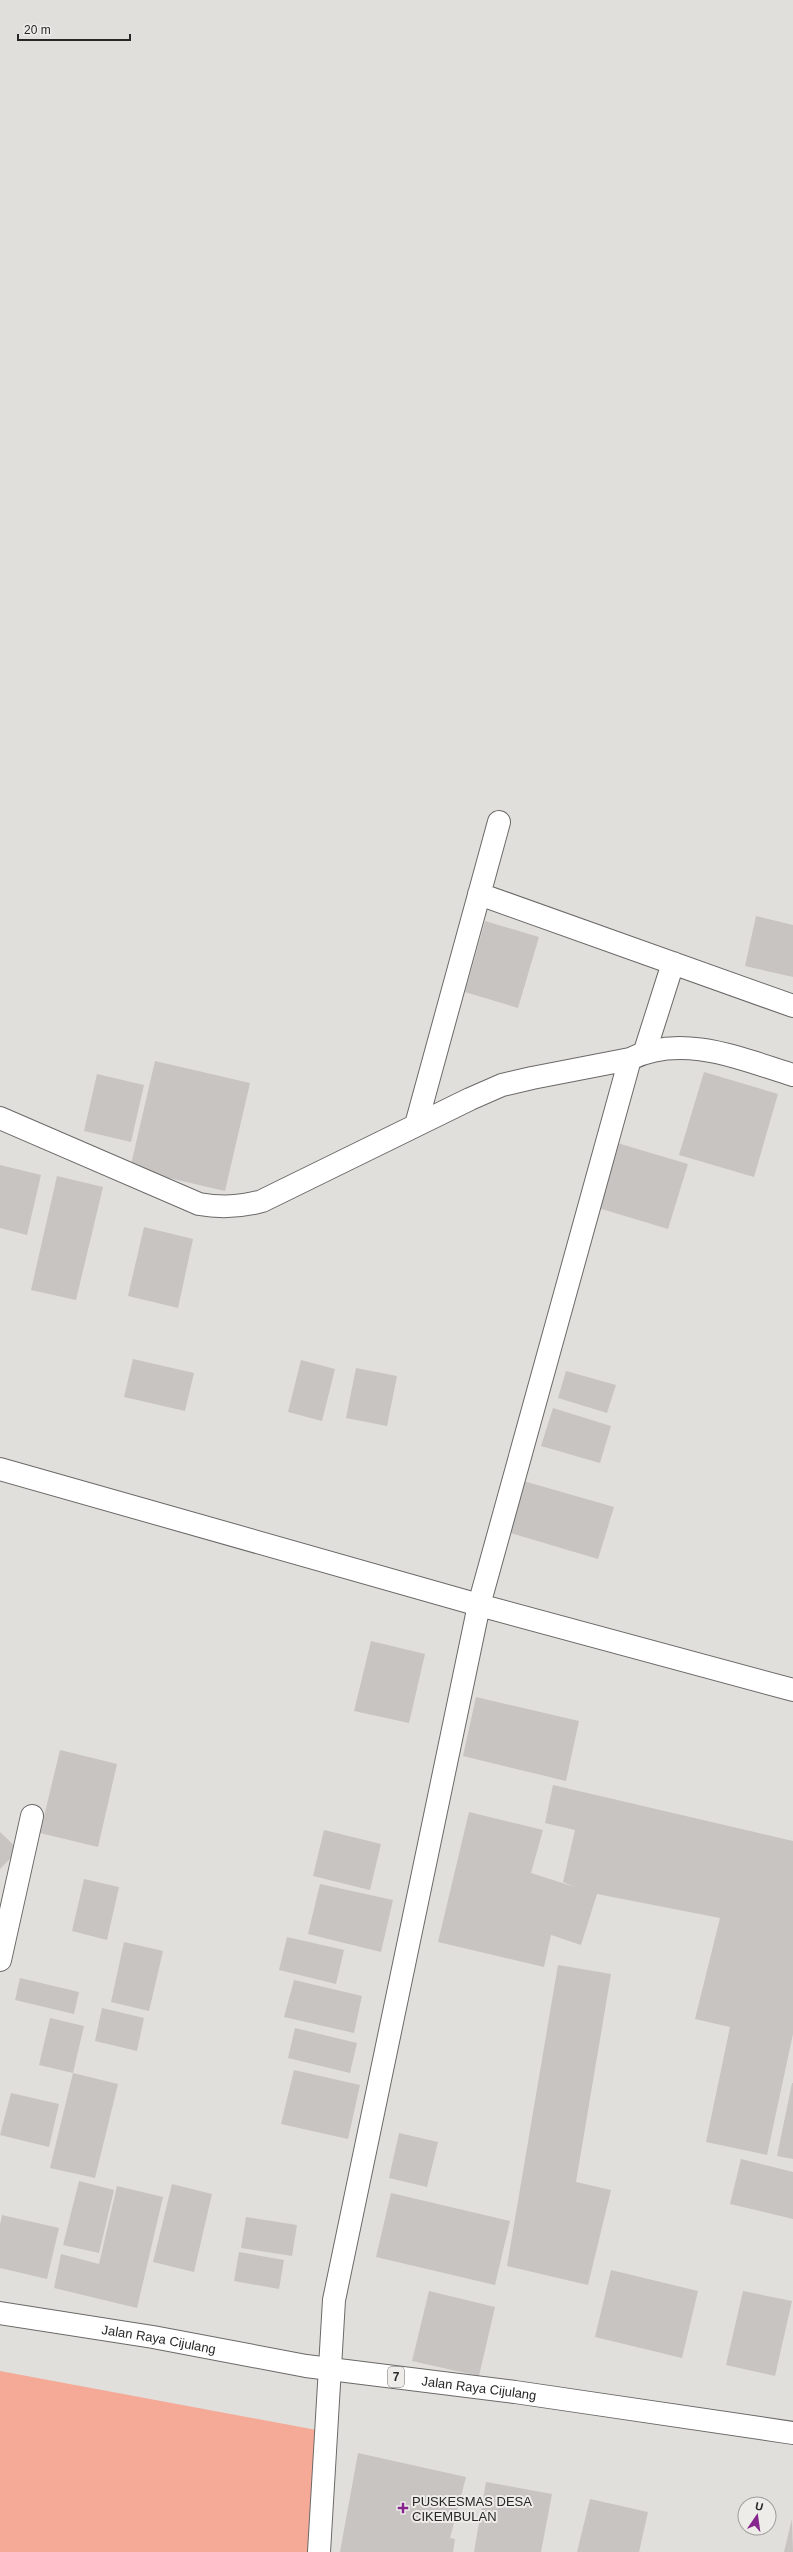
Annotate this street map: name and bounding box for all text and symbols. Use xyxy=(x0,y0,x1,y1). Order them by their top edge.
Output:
scale bar xyxy=(18,16,130,42)
text: 20 m xyxy=(24,23,51,37)
street label: Jalan Raya Cijulang xyxy=(101,2322,217,2357)
road number: 7 xyxy=(388,2367,404,2387)
street label: Jalan Raya Cijulang xyxy=(421,2373,537,2403)
place label: PUSKESMAS DESA CIKEMBULAN xyxy=(412,2494,532,2524)
north arrow xyxy=(737,2496,777,2536)
text: U xyxy=(754,2500,765,2513)
marker: PUSKESMAS DESA CIKEMBULAN xyxy=(397,2502,409,2514)

